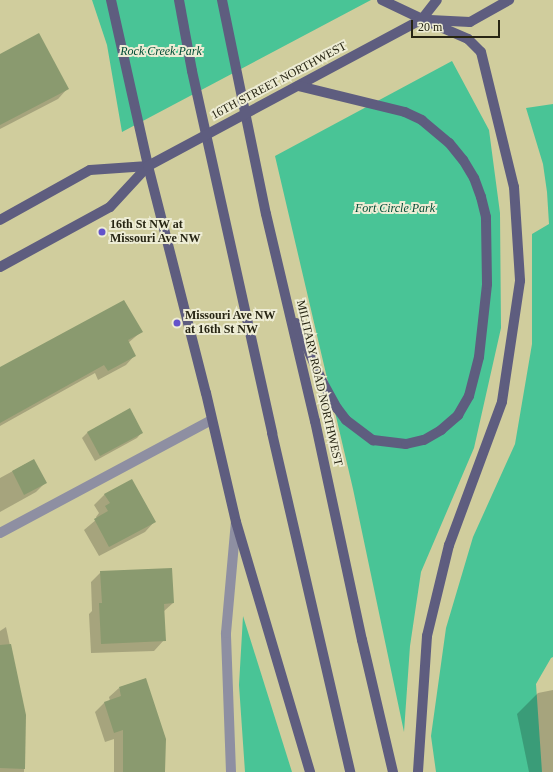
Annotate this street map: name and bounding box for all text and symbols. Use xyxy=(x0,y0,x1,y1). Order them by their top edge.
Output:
scale bar xyxy=(413,12,502,38)
text: 20 m xyxy=(418,20,442,34)
street label: 16TH STREET NORTHWEST xyxy=(209,39,349,123)
park label: Rock Creek Park xyxy=(120,45,202,59)
park label: Fort Circle Park xyxy=(355,202,435,216)
place label: 16th St NW at Missouri Ave NW xyxy=(110,218,201,246)
marker: 16th St NW at Missouri Ave NW xyxy=(97,227,107,237)
street label: MILITARY ROAD NORTHWEST xyxy=(293,298,345,468)
place label: Missouri Ave NW at 16th St NW xyxy=(185,309,276,337)
marker: Missouri Ave NW at 16th St NW xyxy=(172,318,182,328)

